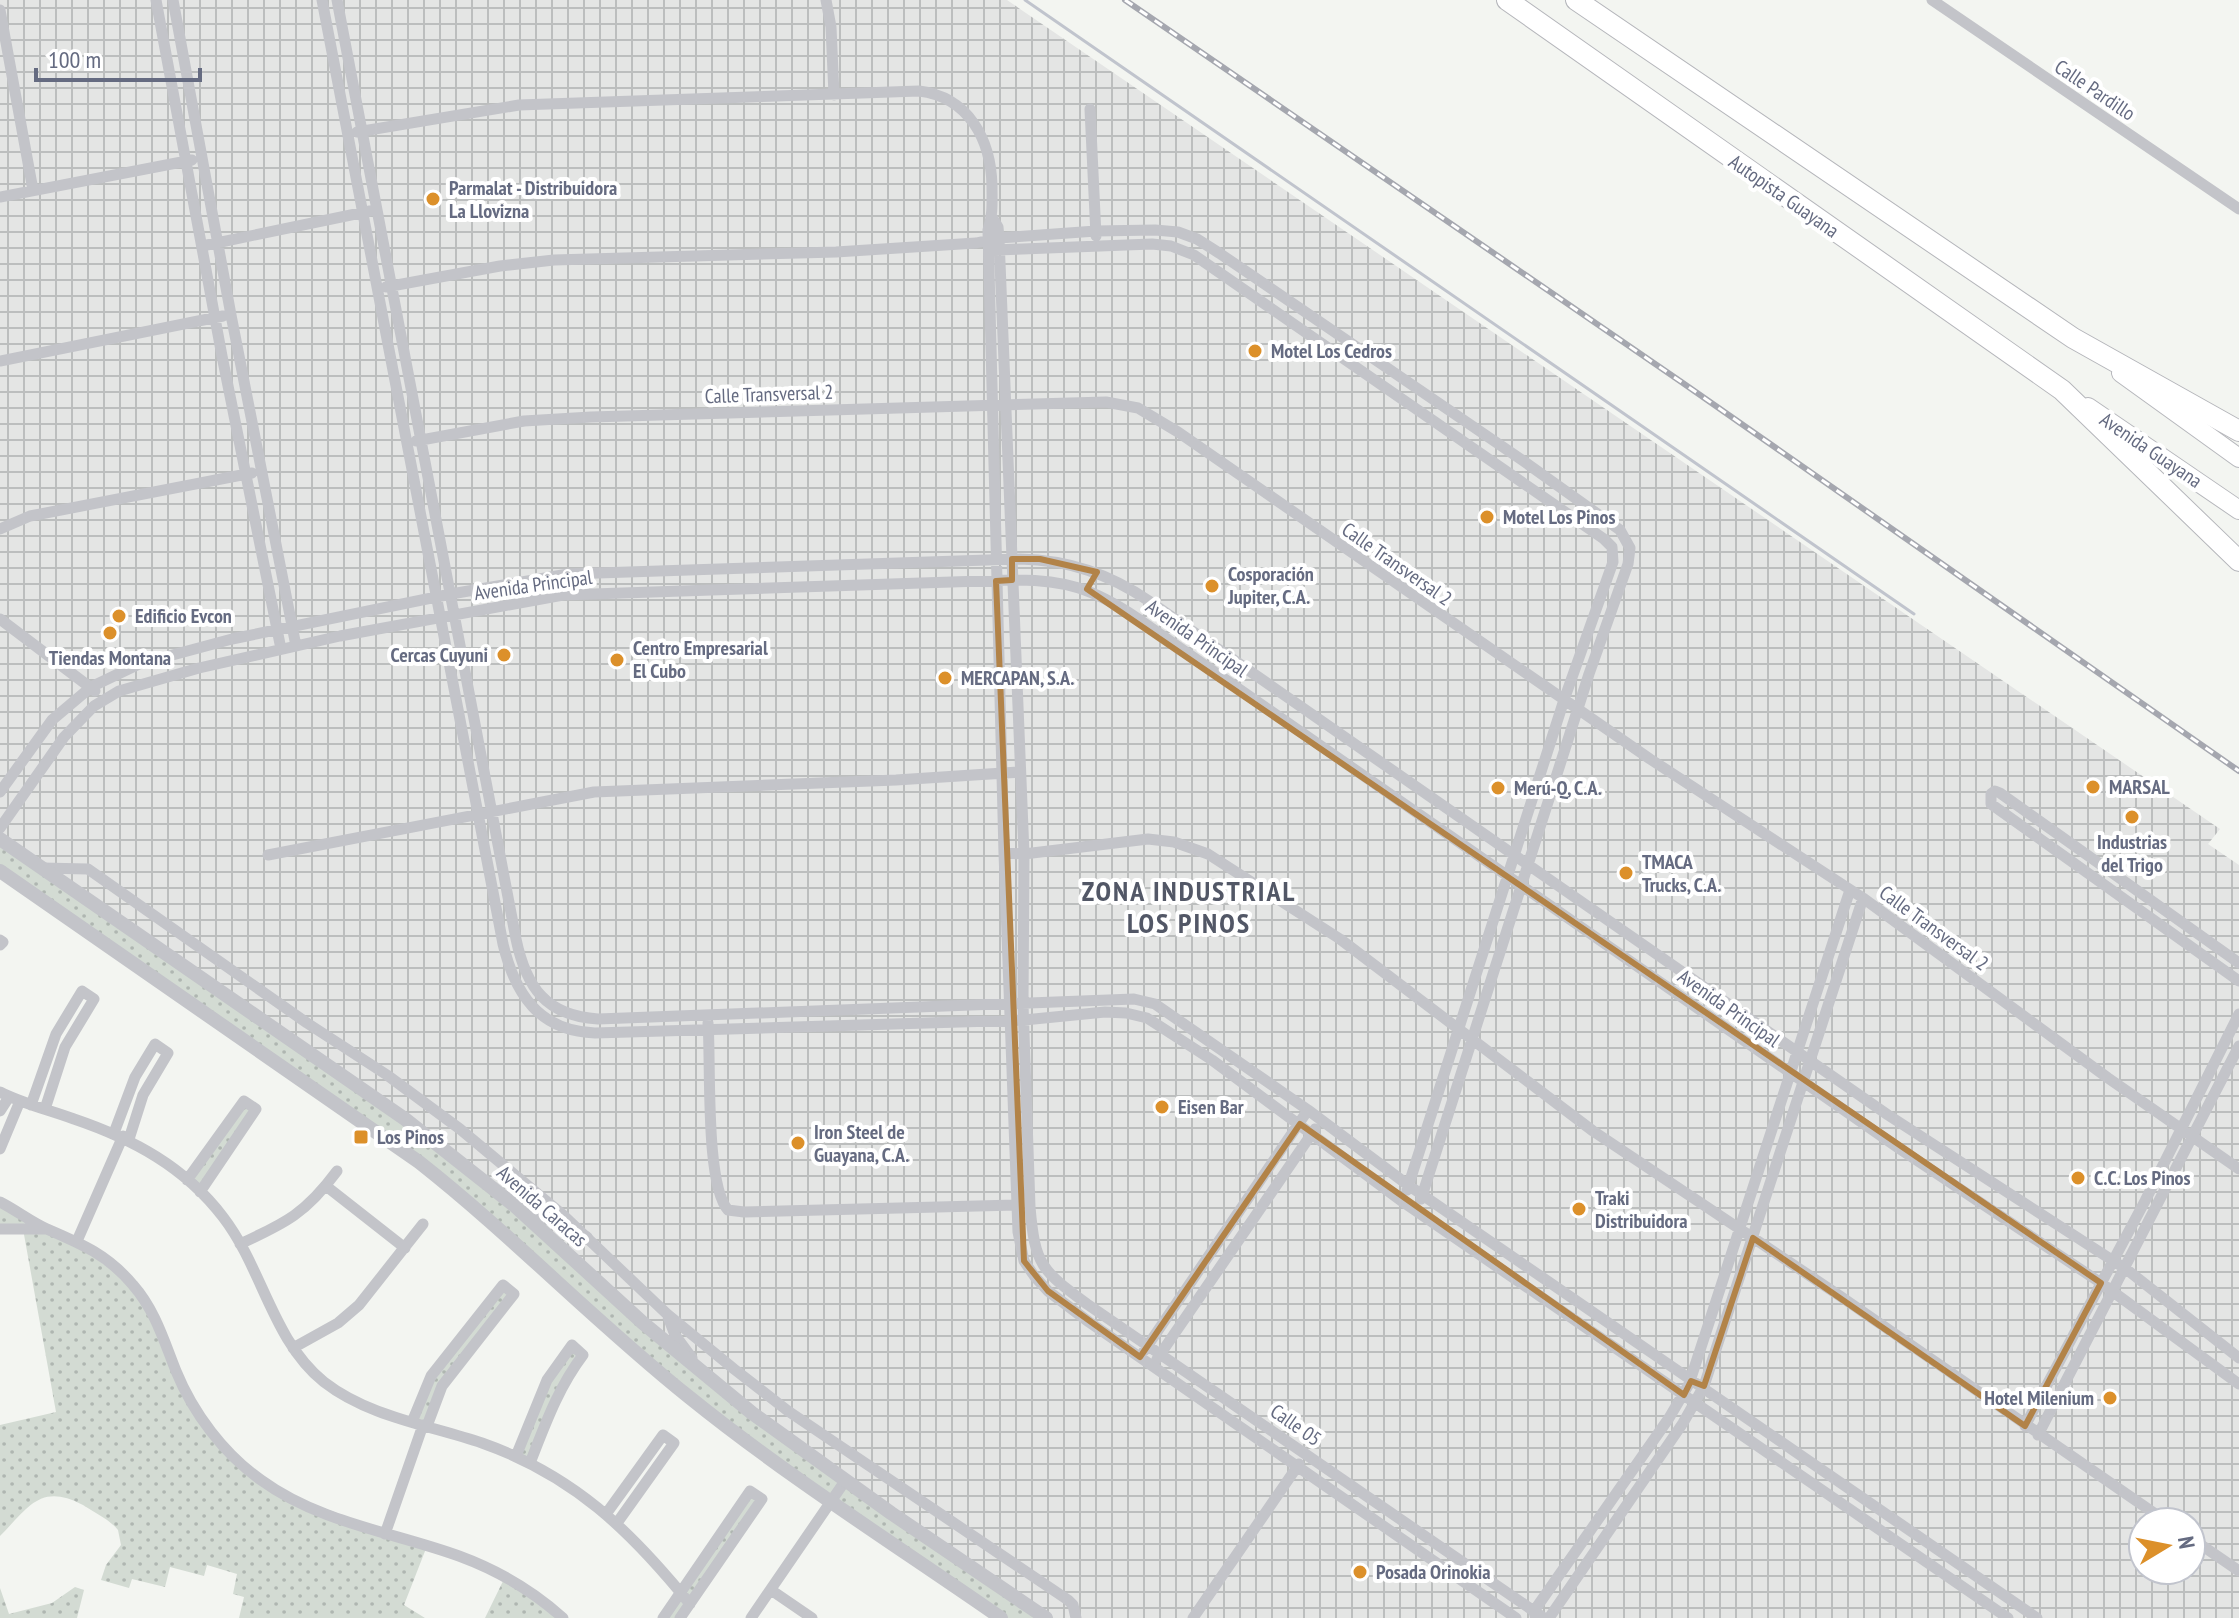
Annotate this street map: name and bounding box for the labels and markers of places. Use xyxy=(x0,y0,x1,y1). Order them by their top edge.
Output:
place label: Parmalat - Distribuidora La Llovizna xyxy=(449,175,617,224)
marker: Parmalat - Distribuidora La Llovizna xyxy=(424,190,442,208)
place label: Motel Los Cedros xyxy=(1271,338,1392,364)
marker: Motel Los Cedros xyxy=(1246,342,1264,360)
place label: Motel Los Pinos xyxy=(1503,504,1615,530)
marker: Motel Los Pinos xyxy=(1478,508,1496,526)
place label: Cosporación Jupiter, C.A. xyxy=(1227,561,1314,610)
marker: Cosporación Jupiter, C.A. xyxy=(1203,577,1221,595)
place label: Edificio Evcon xyxy=(135,603,232,629)
marker: Edificio Evcon xyxy=(110,607,128,625)
marker: Tiendas Montana xyxy=(101,624,119,642)
place label: Centro Empresarial El Cubo xyxy=(633,635,768,684)
place label: Cercas Cuyuni xyxy=(391,642,488,668)
place label: Tiendas Montana xyxy=(49,645,171,671)
marker: Cercas Cuyuni xyxy=(495,646,513,664)
marker: Centro Empresarial El Cubo xyxy=(608,651,626,669)
place label: MERCAPAN, S.A. xyxy=(961,665,1075,691)
marker: MERCAPAN, S.A. xyxy=(936,669,954,687)
place label: MARSAL xyxy=(2109,774,2170,800)
place label: Merú-Q, C.A. xyxy=(1514,775,1602,801)
marker: MARSAL xyxy=(2084,778,2102,796)
marker: Merú-Q, C.A. xyxy=(1489,779,1507,797)
marker: Industrias del Trigo xyxy=(2123,808,2141,826)
place label: Industrias del Trigo xyxy=(2097,829,2167,878)
place label: TMACA Trucks, C.A. xyxy=(1642,849,1722,898)
marker: TMACA Trucks, C.A. xyxy=(1617,864,1635,882)
place label: Eisen Bar xyxy=(1178,1094,1244,1120)
marker: Eisen Bar xyxy=(1153,1098,1171,1116)
place label: Iron Steel de Guayana, C.A. xyxy=(814,1119,910,1168)
place label: Los Pinos xyxy=(377,1124,444,1150)
marker: Los Pinos xyxy=(352,1128,370,1146)
marker: Iron Steel de Guayana, C.A. xyxy=(789,1134,807,1152)
place label: C.C. Los Pinos xyxy=(2094,1165,2191,1191)
marker: C.C. Los Pinos xyxy=(2069,1169,2087,1187)
place label: Traki Distribuidora xyxy=(1595,1185,1688,1234)
marker: Traki Distribuidora xyxy=(1570,1200,1588,1218)
place label: Hotel Milenium xyxy=(1984,1385,2094,1411)
marker: Hotel Milenium xyxy=(2101,1389,2119,1407)
place label: Posada Orinokia xyxy=(1376,1559,1490,1585)
marker: Posada Orinokia xyxy=(1351,1563,1369,1581)

